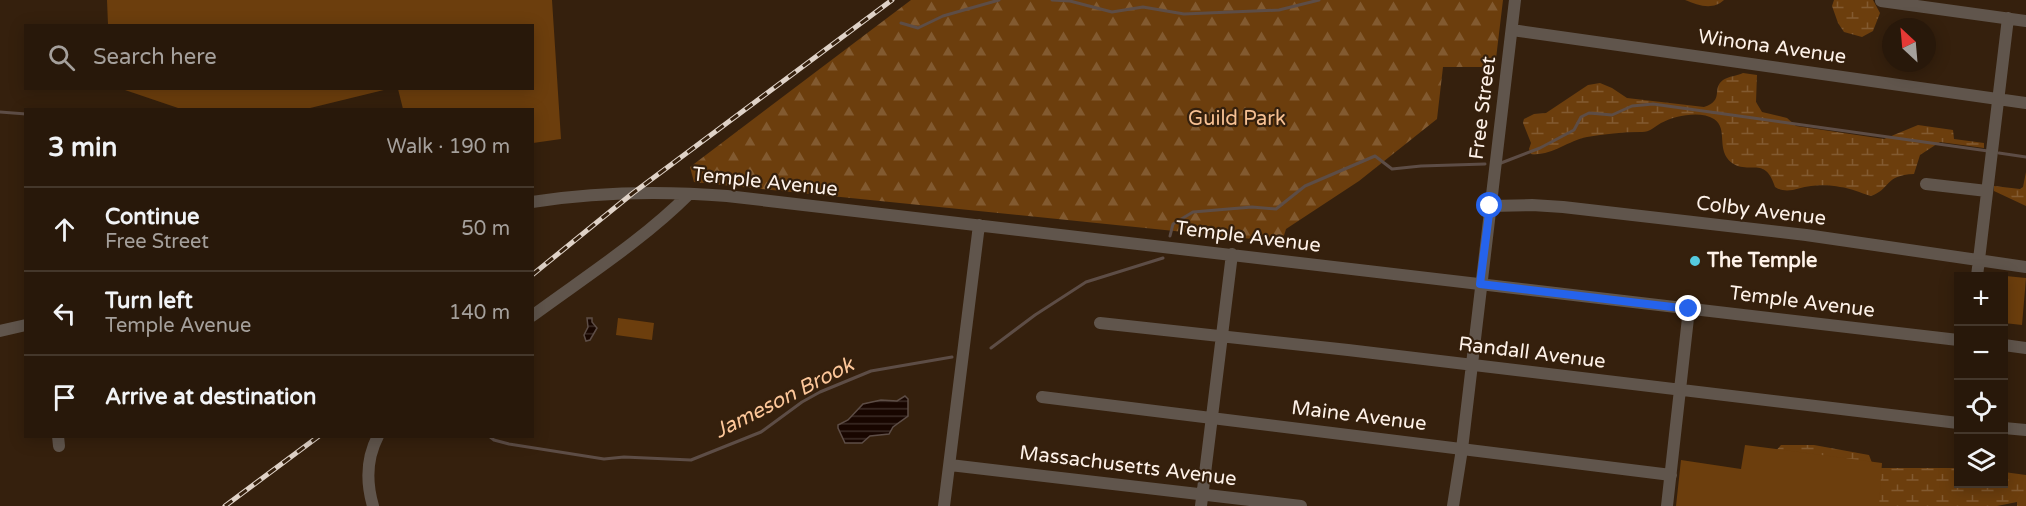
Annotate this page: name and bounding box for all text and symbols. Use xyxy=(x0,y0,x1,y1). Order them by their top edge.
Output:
north arrow xyxy=(1882,18,1936,72)
search box xyxy=(24,24,534,90)
street label: Winona Avenue xyxy=(1696,25,1848,69)
icon: search xyxy=(45,41,78,74)
text: Search here xyxy=(93,44,217,70)
street label: Free Street xyxy=(1465,55,1501,161)
park label: Guild Park xyxy=(1188,107,1286,131)
text: 3 min xyxy=(48,132,117,163)
text: Walk · 190 m xyxy=(387,135,510,159)
street label: Temple Avenue xyxy=(691,162,839,202)
street label: Colby Avenue xyxy=(1695,191,1827,231)
route start xyxy=(1476,192,1502,218)
text: Continue xyxy=(105,204,200,230)
icon: ahead xyxy=(48,213,81,246)
street label: Temple Avenue xyxy=(1174,216,1322,258)
text: 50 m xyxy=(461,217,510,241)
text: Free Street xyxy=(105,230,209,254)
place label: The Temple xyxy=(1706,249,1817,273)
marker: The Temple xyxy=(1688,254,1702,268)
map controls xyxy=(1954,272,2008,488)
button: + xyxy=(1954,272,2008,326)
street label: Temple Avenue xyxy=(1728,281,1876,323)
text: Turn left xyxy=(105,288,193,314)
route end xyxy=(1675,295,1701,321)
icon: left xyxy=(48,297,81,330)
text: 140 m xyxy=(449,301,510,325)
text: Temple Avenue xyxy=(105,314,251,338)
button: − xyxy=(1954,326,2008,380)
street label: Randall Avenue xyxy=(1457,332,1607,374)
water label: Jameson Brook xyxy=(710,351,859,444)
button: locate xyxy=(1954,380,2008,434)
icon: arrive xyxy=(48,381,81,414)
text: Arrive at destination xyxy=(105,384,316,410)
street label: Maine Avenue xyxy=(1290,396,1428,436)
button: layers xyxy=(1954,434,2008,488)
street label: Massachusetts Avenue xyxy=(1018,441,1238,491)

